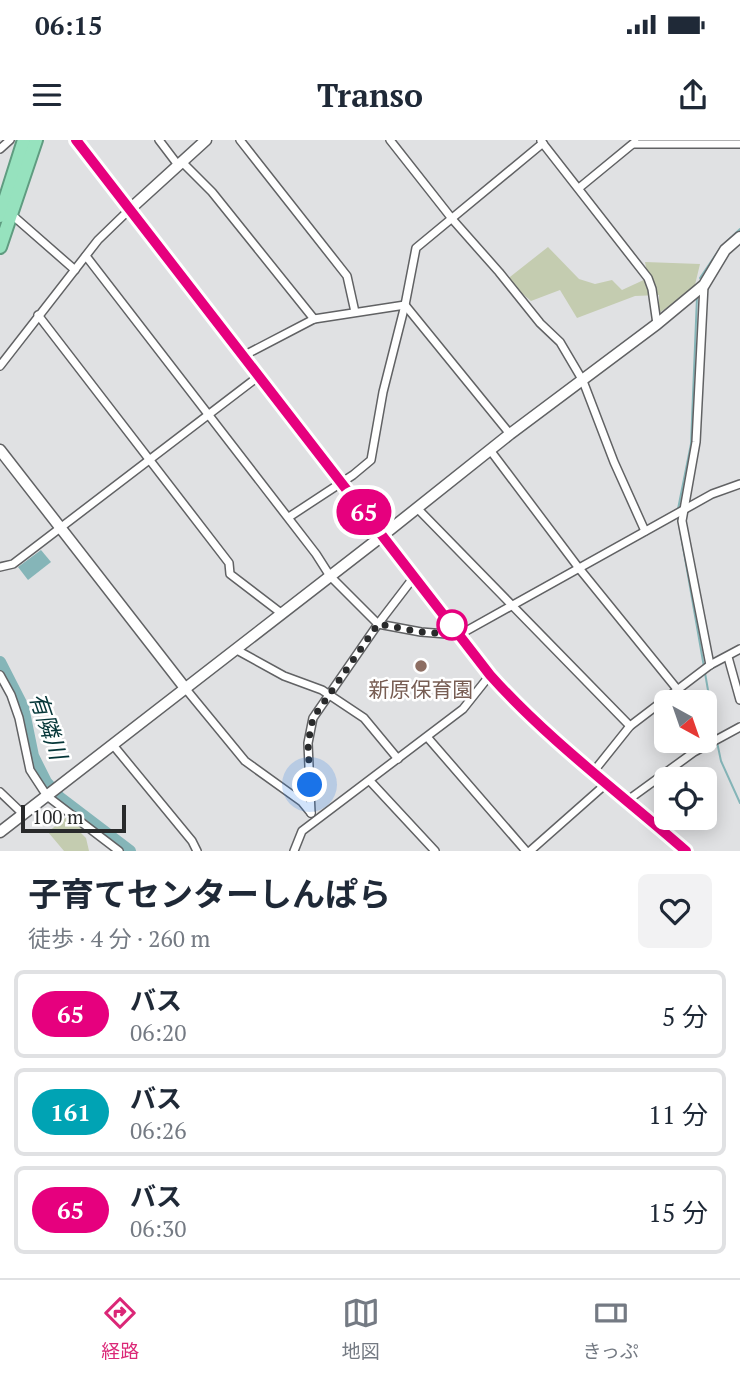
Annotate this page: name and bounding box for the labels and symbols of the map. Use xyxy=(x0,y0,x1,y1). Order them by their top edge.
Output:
line badge: 65 xyxy=(332,489,396,535)
unlabelled marker xyxy=(437,610,467,640)
marker: 新原保育園 xyxy=(413,658,429,674)
place label: 新原保育園 xyxy=(369,675,474,703)
water label: 有隣川 xyxy=(23,688,75,766)
north arrow xyxy=(654,690,718,752)
your location xyxy=(292,767,327,802)
scale bar xyxy=(21,802,126,834)

